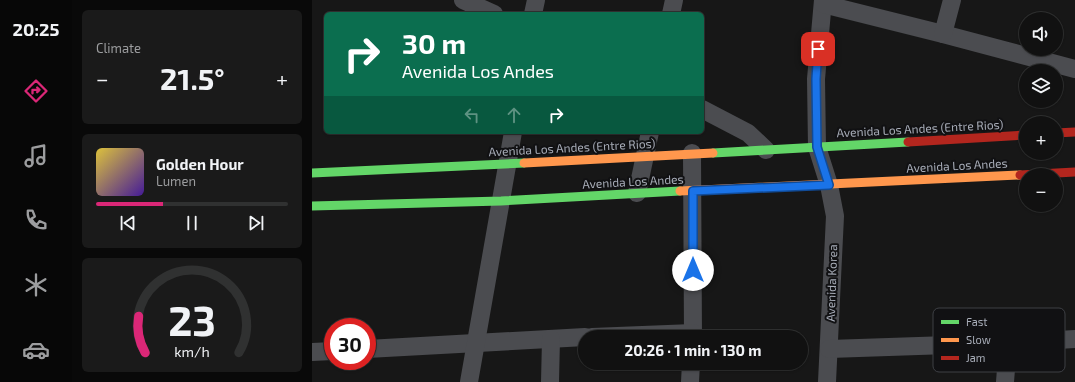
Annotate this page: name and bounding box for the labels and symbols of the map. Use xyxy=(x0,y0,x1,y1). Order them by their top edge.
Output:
pin xyxy=(801,32,835,66)
street label: Avenida Los Andes (Entre Rios) xyxy=(836,117,1004,139)
street label: Avenida Los Andes (Entre Rios) xyxy=(488,136,656,158)
street label: Avenida Los Andes xyxy=(906,155,1008,175)
street label: Avenida Los Andes xyxy=(582,171,684,191)
street label: Avenida Korea xyxy=(823,244,839,322)
position arrow xyxy=(672,249,714,291)
legend xyxy=(933,308,1065,372)
text: Fast xyxy=(966,315,988,328)
speed limit sign: 30 xyxy=(324,318,376,370)
text: Slow xyxy=(966,333,991,346)
text: Jam xyxy=(966,351,985,364)

